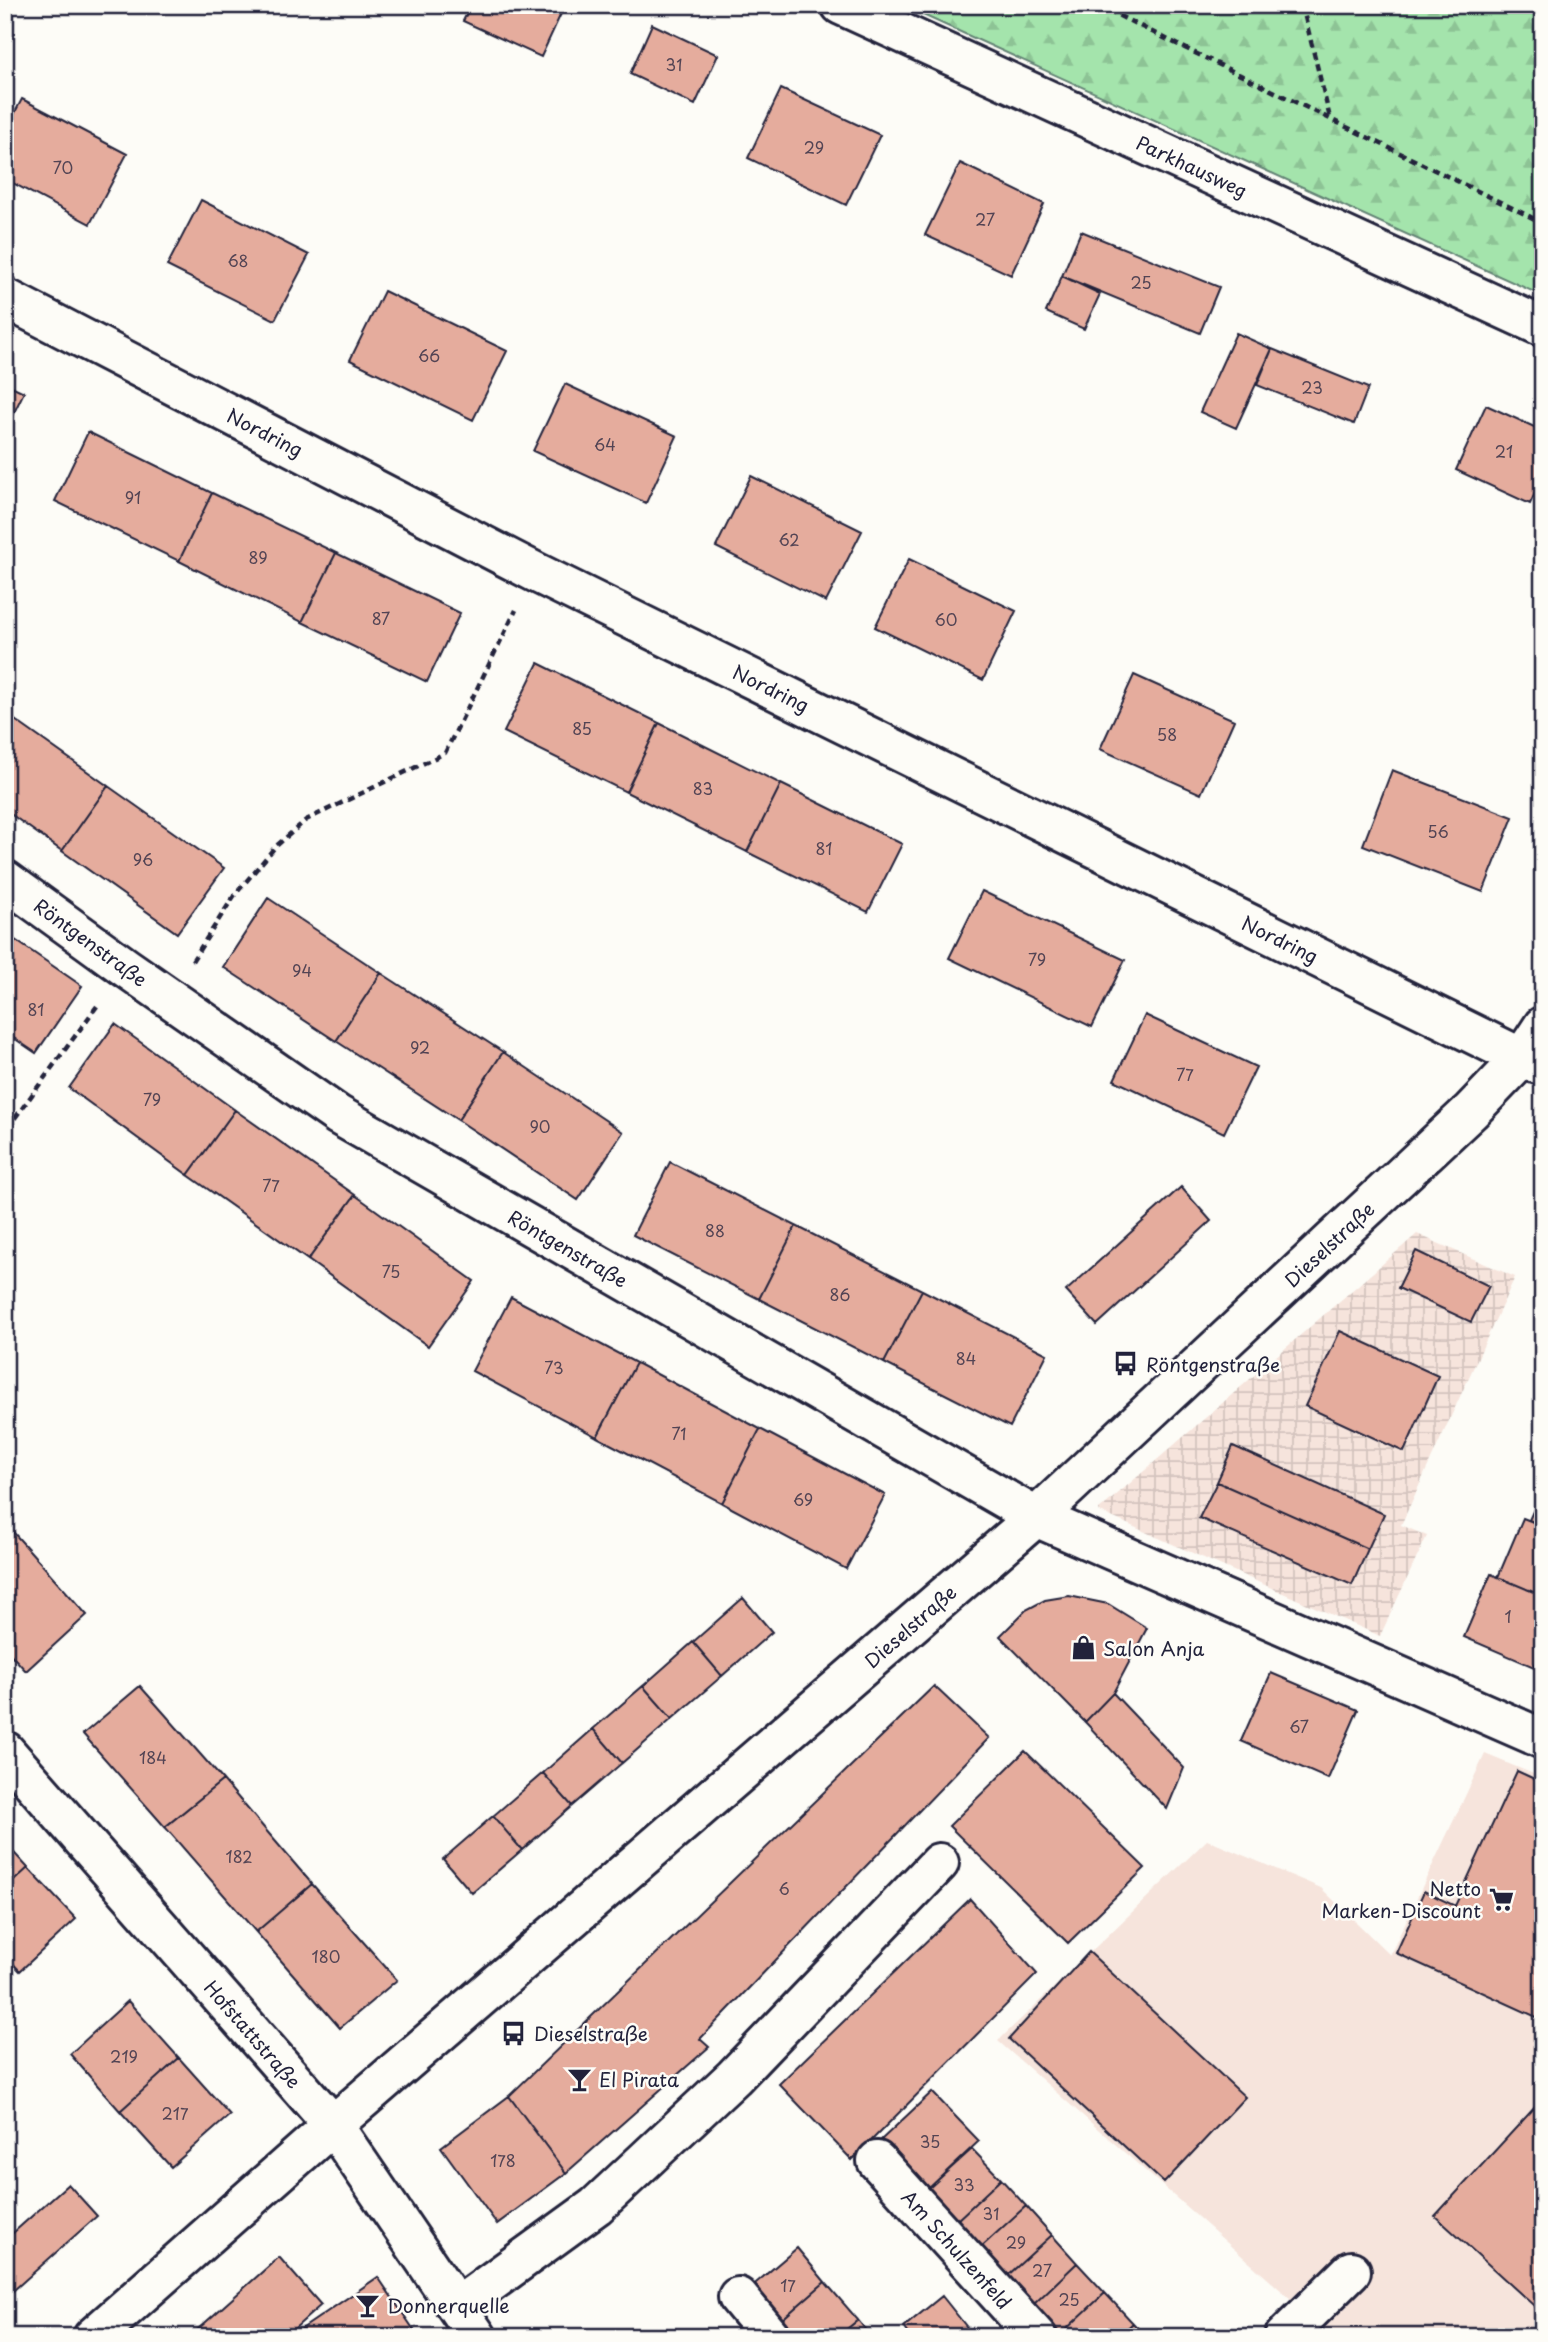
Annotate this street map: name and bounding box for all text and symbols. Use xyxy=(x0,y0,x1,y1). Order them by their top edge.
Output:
house number: 31 xyxy=(666,52,682,76)
street label: Parkhausweg xyxy=(1132,128,1252,204)
house number: 29 xyxy=(804,135,824,159)
house number: 70 xyxy=(53,155,73,179)
house number: 27 xyxy=(975,207,995,231)
house number: 68 xyxy=(227,248,249,272)
house number: 25 xyxy=(1130,270,1152,294)
house number: 66 xyxy=(418,343,440,367)
house number: 23 xyxy=(1301,375,1323,399)
street label: Nordring xyxy=(222,401,308,463)
house number: 64 xyxy=(594,432,616,456)
house number: 21 xyxy=(1495,439,1513,463)
house number: 91 xyxy=(125,485,141,509)
house number: 62 xyxy=(778,527,800,551)
house number: 89 xyxy=(248,545,268,569)
house number: 87 xyxy=(372,606,390,630)
house number: 60 xyxy=(935,607,957,631)
street label: Nordring xyxy=(728,657,814,719)
house number: 85 xyxy=(572,716,592,740)
house number: 58 xyxy=(1157,722,1177,746)
house number: 83 xyxy=(693,776,713,800)
house number: 56 xyxy=(1427,819,1449,843)
house number: 81 xyxy=(815,836,833,860)
house number: 96 xyxy=(133,847,153,871)
street label: Röntgenstraße xyxy=(29,891,153,993)
street label: Nordring xyxy=(1237,908,1323,970)
house number: 79 xyxy=(1028,947,1046,971)
house number: 94 xyxy=(292,958,312,982)
house number: 81 xyxy=(27,997,45,1021)
house number: 92 xyxy=(410,1035,430,1059)
house number: 77 xyxy=(1176,1062,1194,1086)
house number: 79 xyxy=(143,1087,161,1111)
house number: 90 xyxy=(529,1114,551,1138)
house number: 77 xyxy=(262,1173,280,1197)
street label: Dieselstraße xyxy=(1278,1195,1380,1293)
street label: Röntgenstraße xyxy=(503,1202,633,1294)
house number: 88 xyxy=(705,1218,725,1242)
house number: 75 xyxy=(382,1259,400,1283)
house number: 86 xyxy=(830,1282,850,1306)
house number: 84 xyxy=(956,1346,976,1370)
bus stop icon: Röntgenstraße xyxy=(1112,1350,1140,1378)
place label: Röntgenstraße xyxy=(1146,1350,1280,1378)
house number: 73 xyxy=(544,1355,564,1379)
house number: 71 xyxy=(672,1421,687,1445)
house number: 69 xyxy=(793,1487,813,1511)
street label: Dieselstraße xyxy=(858,1578,962,1674)
house number: 1 xyxy=(1504,1604,1512,1628)
shop icon: Salon Anja xyxy=(1069,1634,1097,1662)
place label: Salon Anja xyxy=(1103,1634,1205,1662)
house number: 67 xyxy=(1289,1714,1309,1738)
house number: 184 xyxy=(139,1745,167,1769)
house number: 182 xyxy=(225,1844,253,1868)
place label: Netto Marken-Discount xyxy=(1322,1874,1481,1924)
house number: 6 xyxy=(778,1876,790,1900)
supermarket icon: Netto Marken-Discount xyxy=(1487,1885,1515,1913)
house number: 180 xyxy=(312,1944,340,1968)
street label: Hofstattstraße xyxy=(198,1974,308,2094)
bus stop icon: Dieselstraße xyxy=(500,2019,528,2047)
place label: Dieselstraße xyxy=(534,2019,648,2047)
house number: 219 xyxy=(110,2044,138,2068)
bar icon: El Pirata xyxy=(565,2065,593,2093)
place label: El Pirata xyxy=(599,2065,679,2093)
house number: 217 xyxy=(161,2101,189,2125)
house number: 35 xyxy=(920,2129,940,2153)
house number: 178 xyxy=(490,2148,516,2172)
house number: 33 xyxy=(953,2172,975,2196)
street label: Am Schulzenfeld xyxy=(896,2183,1018,2315)
house number: 31 xyxy=(983,2201,999,2225)
house number: 29 xyxy=(1006,2230,1026,2254)
house number: 27 xyxy=(1032,2258,1052,2282)
house number: 17 xyxy=(780,2273,796,2297)
house number: 25 xyxy=(1058,2287,1080,2311)
bar icon: Donnerquelle xyxy=(353,2291,381,2319)
place label: Donnerquelle xyxy=(387,2291,510,2319)

